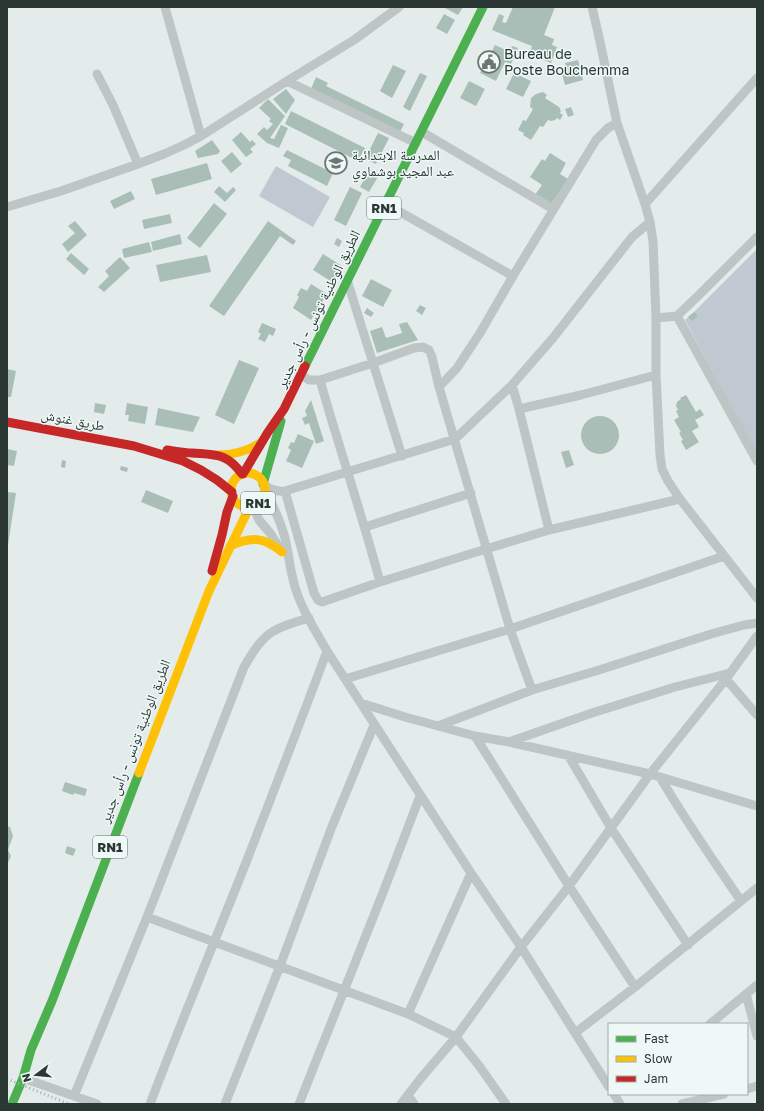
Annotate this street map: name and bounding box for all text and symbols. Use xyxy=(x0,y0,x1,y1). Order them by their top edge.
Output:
place label: Bureau de Poste Bouchemma xyxy=(504,45,629,78)
public building icon: Bureau de Poste Bouchemma xyxy=(476,49,502,75)
place label: المدرسة الابتدائية عبد المجيد بوشماوي xyxy=(352,146,454,183)
school or university icon: المدرسة الابتدائية عبد المجيد بوشماوي xyxy=(323,150,349,176)
road number: RN1 xyxy=(367,197,401,219)
street label: الطريق الوطنية تونس - رأس جدير xyxy=(271,227,365,392)
street label: طريق غنوش xyxy=(40,405,106,436)
road number: RN1 xyxy=(241,492,275,514)
street label: الطريق الوطنية تونس - رأس جدير xyxy=(95,657,175,826)
road number: RN1 xyxy=(93,836,127,858)
legend xyxy=(608,1023,748,1095)
text: Fast xyxy=(644,1031,669,1046)
text: Slow xyxy=(644,1051,672,1066)
north arrow xyxy=(16,1055,56,1095)
text: Jam xyxy=(644,1071,668,1086)
text: N xyxy=(19,1072,33,1084)

